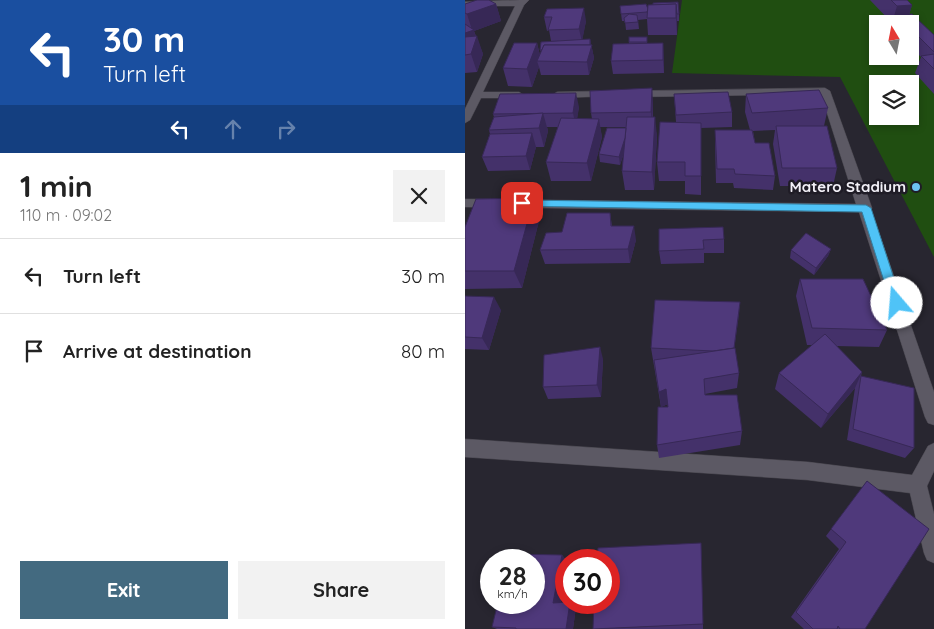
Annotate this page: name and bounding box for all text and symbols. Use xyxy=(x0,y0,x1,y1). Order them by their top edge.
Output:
north arrow xyxy=(869,15,919,65)
map controls xyxy=(869,15,919,125)
text: 30 m xyxy=(103,17,185,61)
icon: left xyxy=(20,20,85,85)
text: Turn left xyxy=(103,60,186,88)
button: layers xyxy=(869,75,919,125)
icon: left xyxy=(166,115,194,143)
icon: ahead xyxy=(219,115,247,143)
icon: right xyxy=(272,115,300,143)
text: 1 min xyxy=(20,167,93,205)
button: close xyxy=(393,170,445,222)
place label: Matero Stadium xyxy=(790,177,906,196)
marker: Matero Stadium xyxy=(910,181,922,193)
pin xyxy=(501,182,543,224)
icon: arrive xyxy=(508,189,536,217)
text: 110 m · 09:02 xyxy=(20,205,112,225)
icon: left xyxy=(20,262,48,290)
text: Turn left xyxy=(63,264,141,288)
text: 30 m xyxy=(401,264,445,288)
position arrow xyxy=(870,276,922,328)
icon: arrive xyxy=(20,337,48,365)
text: Arrive at destination xyxy=(63,339,252,363)
text: 80 m xyxy=(401,339,445,363)
speed limit sign: 30 xyxy=(555,549,620,614)
text: 28 xyxy=(499,560,526,591)
button: Exit xyxy=(20,561,228,619)
button: Share xyxy=(238,561,445,619)
text: km/h xyxy=(497,586,528,601)

